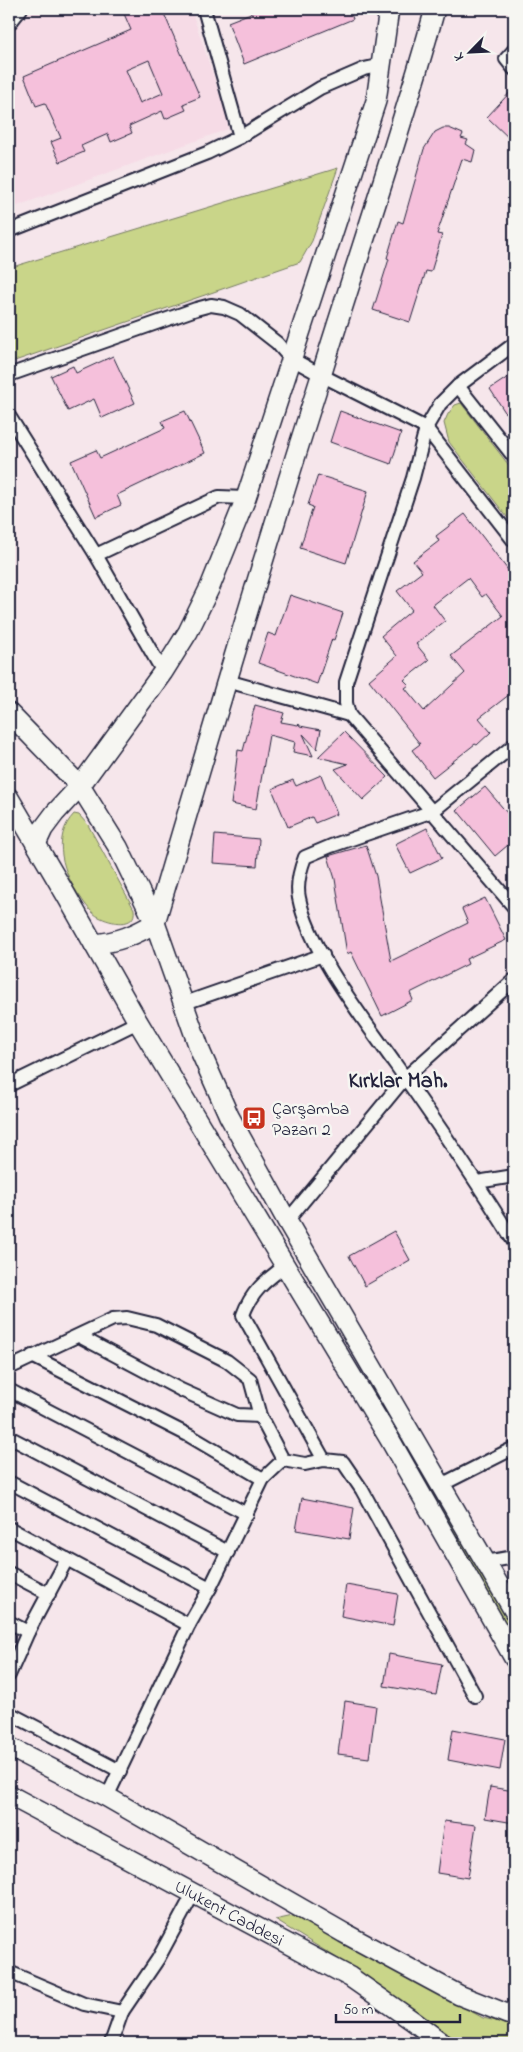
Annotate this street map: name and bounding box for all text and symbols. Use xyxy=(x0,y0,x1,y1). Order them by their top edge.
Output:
north arrow xyxy=(446,28,496,78)
text: K xyxy=(448,48,470,64)
district label: Kırklar Mah. xyxy=(348,1066,448,1098)
place label: Çarşamba Pazarı 2 xyxy=(272,1097,349,1144)
bus stop icon: Çarşamba Pazarı 2 xyxy=(241,1105,267,1131)
street label: Ulukent Caddesi xyxy=(169,1875,288,1954)
scale bar xyxy=(336,1992,459,2024)
text: 50 m xyxy=(343,1999,374,2021)

